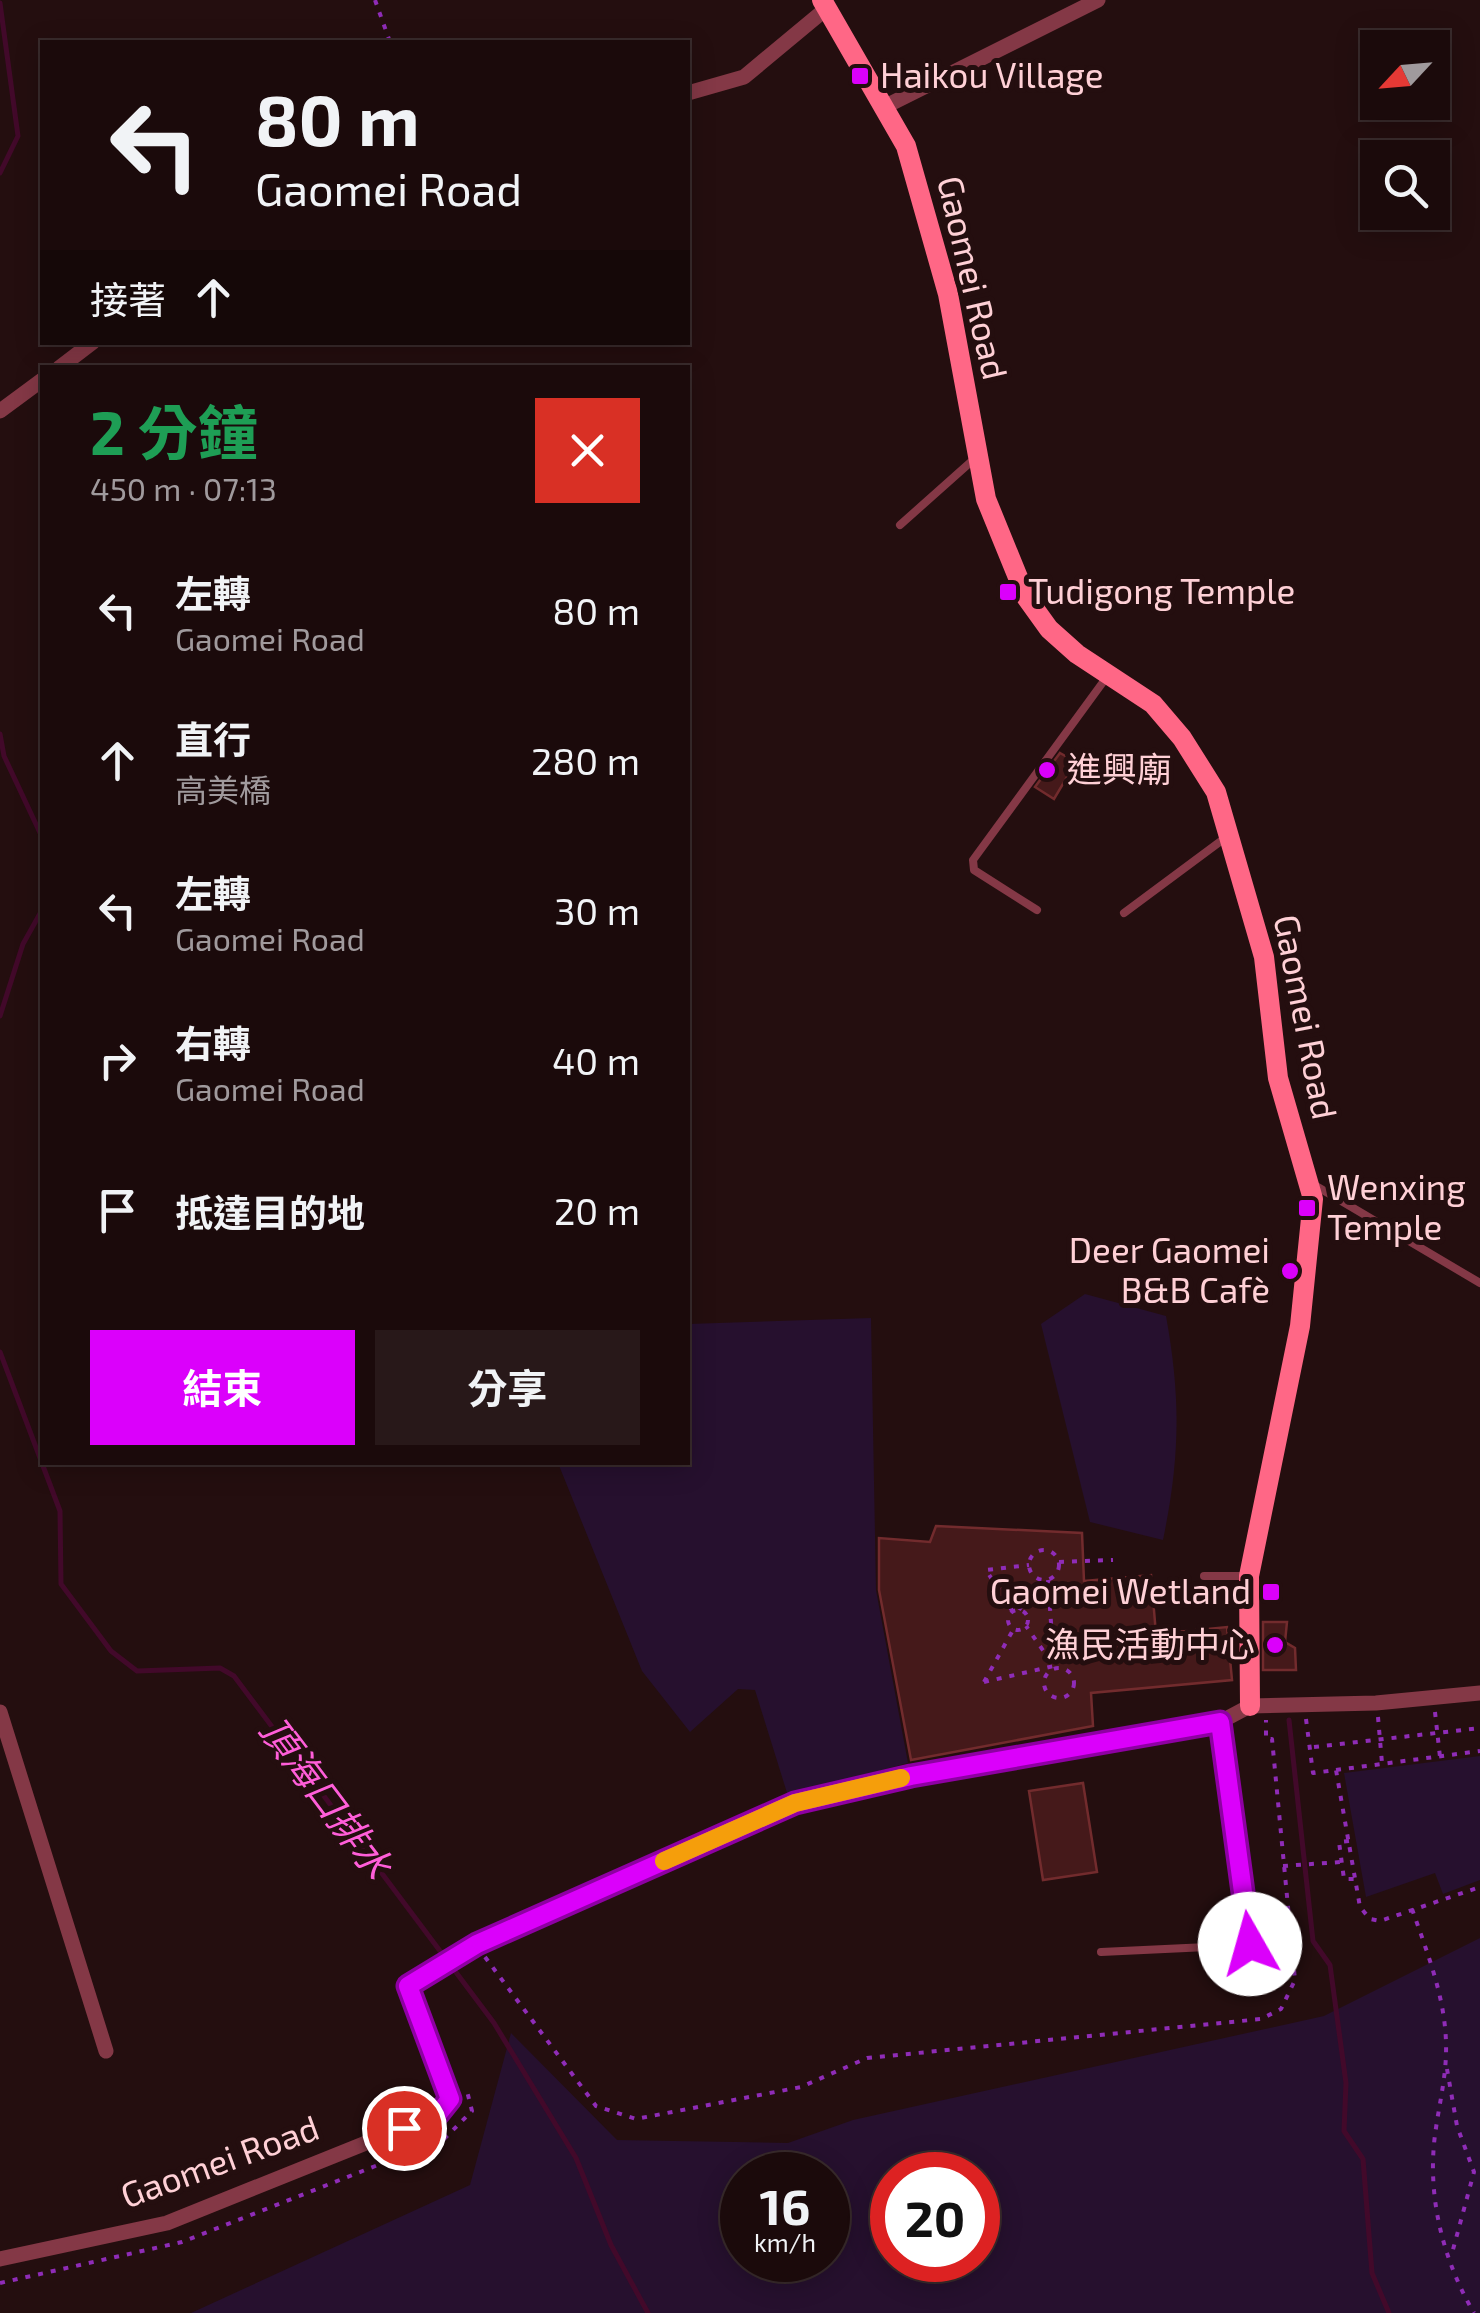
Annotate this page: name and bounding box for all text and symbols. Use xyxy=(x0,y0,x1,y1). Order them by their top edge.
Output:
north arrow xyxy=(1360,30,1450,120)
map controls xyxy=(1360,30,1450,230)
place label: Haikou Village xyxy=(880,53,1104,95)
marker: Haikou Village xyxy=(849,65,871,87)
text: 80 m xyxy=(255,76,420,160)
icon: left xyxy=(90,80,220,210)
button: search xyxy=(1360,140,1450,230)
text: Gaomei Road xyxy=(255,161,522,215)
street label: Gaomei Road xyxy=(930,172,1018,383)
icon: ahead xyxy=(186,270,241,325)
text: 接著 xyxy=(90,276,166,322)
text: 2 分鐘 xyxy=(90,395,258,467)
button: close xyxy=(535,398,640,503)
text: 450 m · 07:13 xyxy=(90,469,277,507)
place label: Tudigong Temple xyxy=(1028,569,1295,611)
text: 左轉 xyxy=(175,570,251,616)
marker: Tudigong Temple xyxy=(997,581,1019,603)
icon: left xyxy=(90,583,145,638)
text: 80 m xyxy=(552,587,640,633)
text: Gaomei Road xyxy=(175,619,365,657)
text: 直行 xyxy=(175,716,251,762)
icon: ahead xyxy=(90,733,145,788)
text: 280 m xyxy=(531,737,640,783)
place label: 進興廟 xyxy=(1067,747,1172,789)
marker: 進興廟 xyxy=(1036,759,1058,781)
text: 高美橋 xyxy=(175,770,271,808)
text: 左轉 xyxy=(175,870,251,916)
icon: left xyxy=(90,883,145,938)
text: 30 m xyxy=(554,887,640,933)
street label: Gaomei Road xyxy=(1267,911,1347,1123)
text: Gaomei Road xyxy=(175,919,365,957)
text: 右轉 xyxy=(175,1020,251,1066)
icon: right xyxy=(90,1033,145,1088)
text: 40 m xyxy=(552,1037,640,1083)
text: Gaomei Road xyxy=(175,1069,365,1107)
place label: Wenxing Temple xyxy=(1327,1165,1466,1247)
icon: arrive xyxy=(90,1183,145,1238)
text: 20 m xyxy=(554,1187,640,1233)
text: 抵達目的地 xyxy=(175,1189,365,1235)
marker: Wenxing Temple xyxy=(1296,1197,1318,1219)
place label: Deer Gaomei B&B Cafè xyxy=(1069,1228,1270,1310)
marker: Deer Gaomei B&B Cafè xyxy=(1279,1260,1301,1282)
button: 結束 xyxy=(90,1330,355,1445)
button: 分享 xyxy=(375,1330,640,1445)
place label: Gaomei Wetland xyxy=(990,1569,1251,1611)
marker: Gaomei Wetland xyxy=(1260,1581,1282,1603)
place label: 漁民活動中心 xyxy=(1045,1622,1255,1664)
marker: 漁民活動中心 xyxy=(1264,1634,1286,1656)
water label: 頂海口排水 xyxy=(251,1707,403,1888)
position arrow xyxy=(1198,1892,1302,1996)
pin xyxy=(362,2086,447,2171)
icon: arrive xyxy=(377,2101,432,2156)
street label: Gaomei Road xyxy=(115,2105,324,2215)
speed limit sign: 20 xyxy=(870,2152,1000,2282)
text: 16 xyxy=(759,2175,811,2235)
text: km/h xyxy=(754,2227,816,2257)

